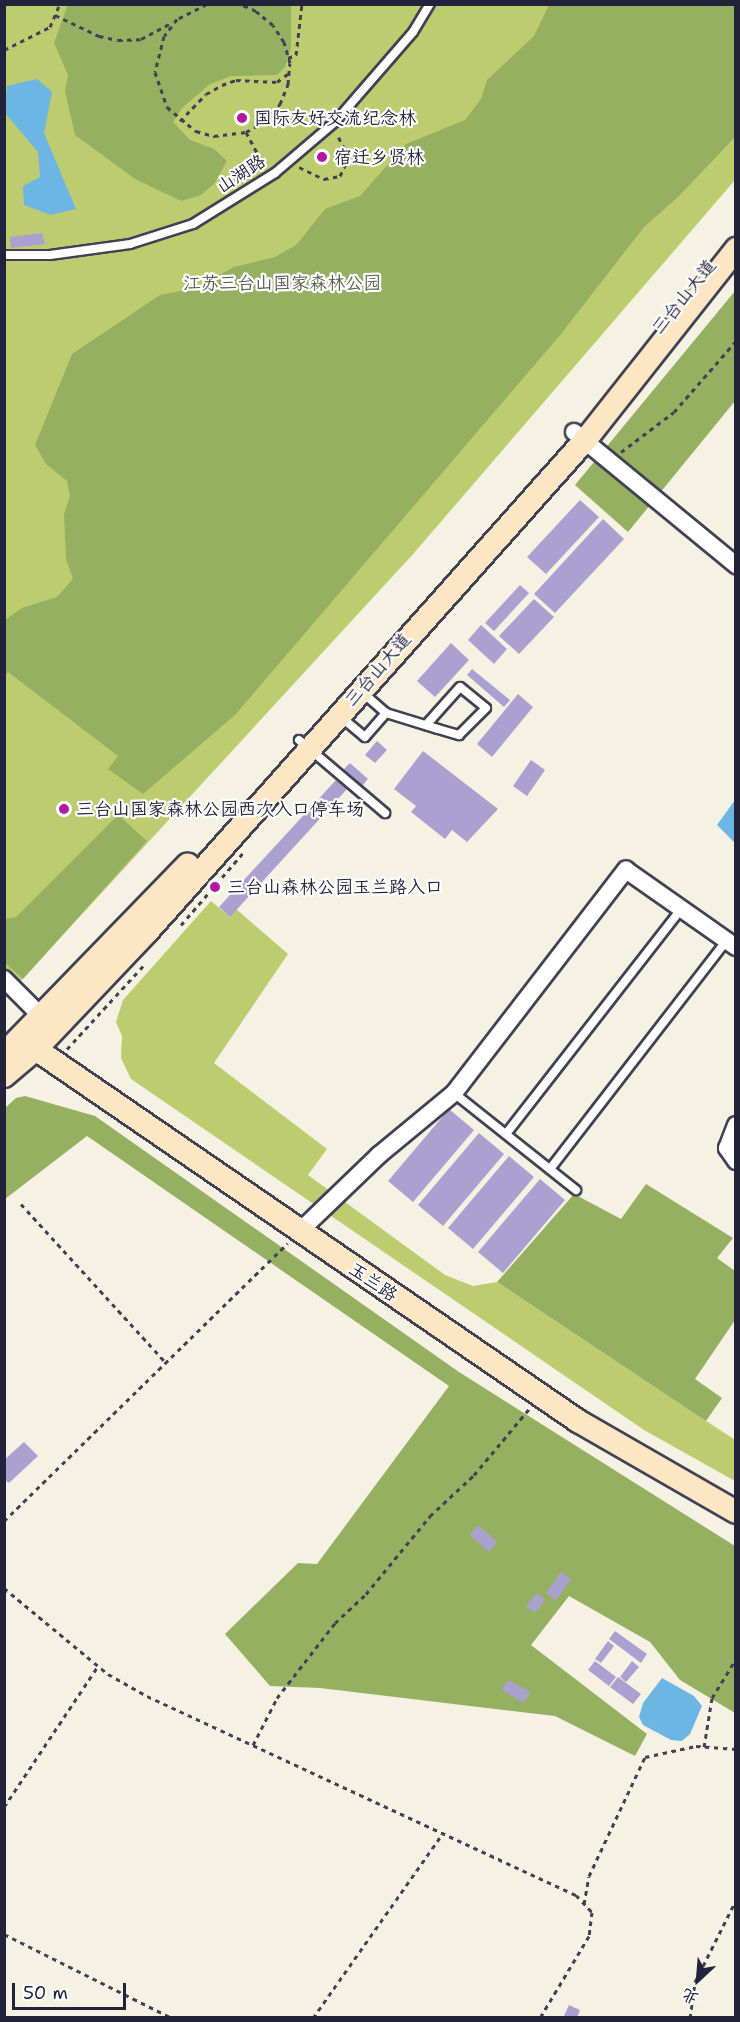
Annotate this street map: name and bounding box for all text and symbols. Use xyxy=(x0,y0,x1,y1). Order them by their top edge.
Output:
place label: 国际友好交流纪念林 xyxy=(254,107,416,129)
marker: 国际友好交流纪念林 xyxy=(235,111,249,125)
place label: 宿迁乡贤林 xyxy=(334,146,424,168)
street label: 山湖路 xyxy=(212,150,270,198)
marker: 宿迁乡贤林 xyxy=(315,150,329,164)
street label: 三台山大道 xyxy=(647,255,721,339)
park label: 江苏三台山国家森林公园 xyxy=(183,272,381,294)
street label: 三台山大道 xyxy=(340,629,416,711)
place label: 三台山国家森林公园西次入口停车场 xyxy=(76,798,364,820)
marker: 三台山国家森林公园西次入口停车场 xyxy=(57,802,71,816)
place label: 三台山森林公园玉兰路入口 xyxy=(227,876,443,898)
marker: 三台山森林公园玉兰路入口 xyxy=(208,880,222,894)
street label: 玉兰路 xyxy=(345,1258,401,1306)
north arrow xyxy=(668,1950,728,2010)
scale bar xyxy=(15,1971,129,2009)
text: 50 m xyxy=(23,1981,68,2005)
text: 北 xyxy=(678,1984,702,2010)

